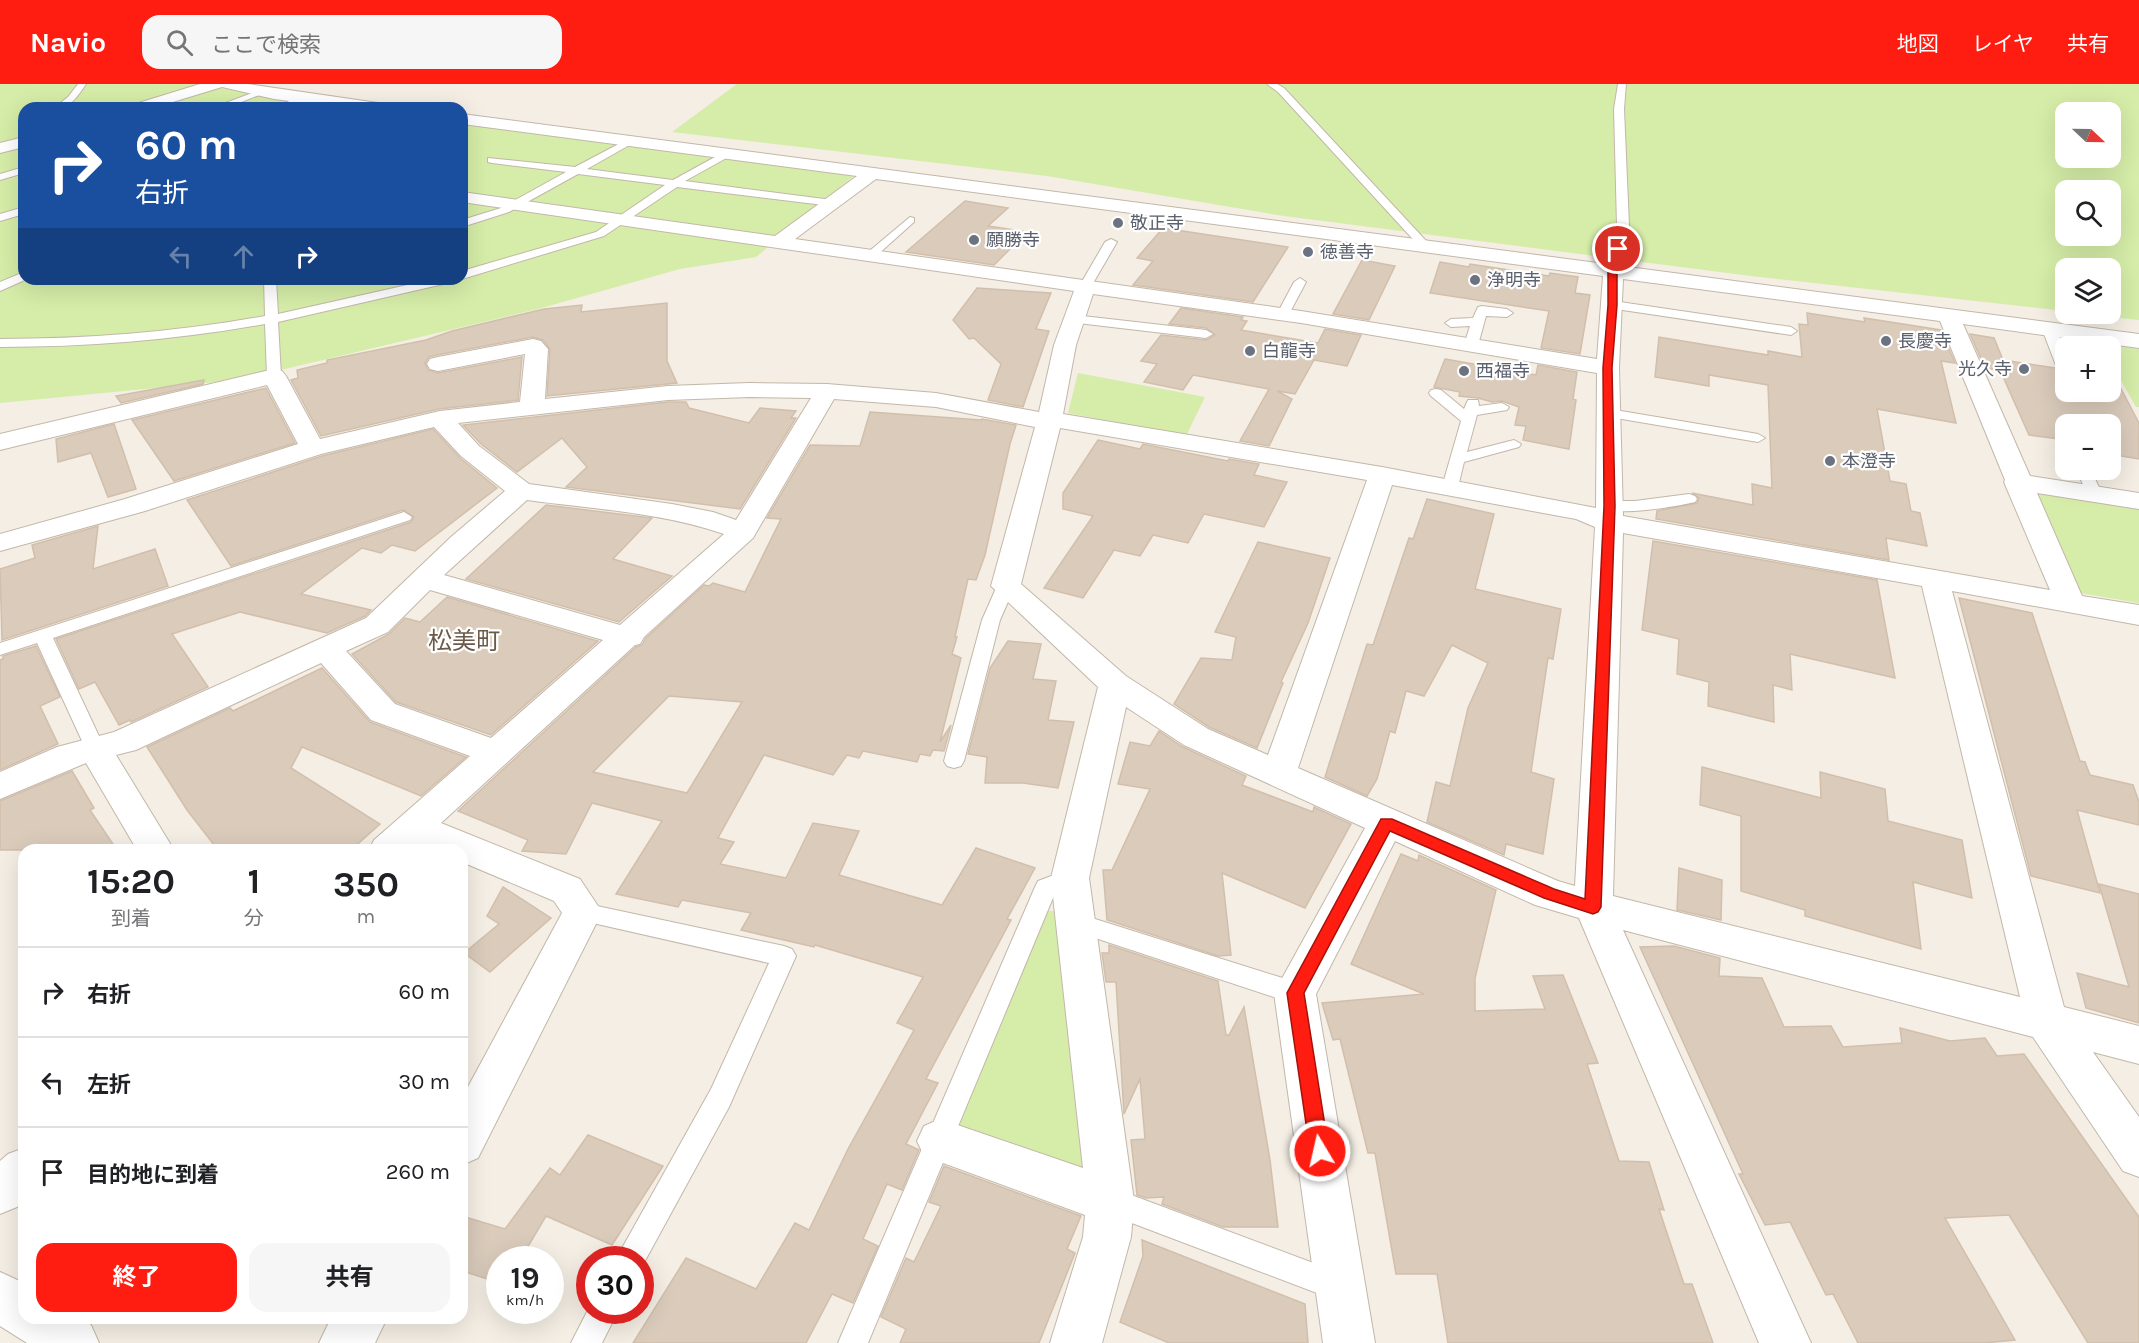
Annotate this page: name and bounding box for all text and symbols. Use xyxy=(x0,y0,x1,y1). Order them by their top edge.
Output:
search box xyxy=(142,15,562,69)
text: Navio xyxy=(30,26,106,59)
icon: search xyxy=(163,26,196,59)
text: ここで検索 xyxy=(211,32,321,58)
text: 地図 xyxy=(1897,32,1939,56)
text: レイヤ xyxy=(1972,32,2034,56)
text: 共有 xyxy=(2067,32,2109,56)
north arrow xyxy=(2055,102,2121,168)
map controls xyxy=(2055,102,2121,480)
text: 60 m xyxy=(135,120,238,170)
icon: right xyxy=(36,126,114,204)
text: 右折 xyxy=(135,177,189,209)
button: search xyxy=(2055,180,2121,246)
place label: 敬正寺 xyxy=(1130,212,1184,234)
marker: 敬正寺 xyxy=(1111,216,1125,230)
pin xyxy=(1592,223,1643,274)
place label: 願勝寺 xyxy=(986,229,1040,251)
icon: arrive xyxy=(1601,232,1634,265)
marker: 願勝寺 xyxy=(967,233,981,247)
icon: left xyxy=(164,240,197,273)
icon: ahead xyxy=(227,240,260,273)
icon: right xyxy=(290,240,323,273)
place label: 徳善寺 xyxy=(1320,241,1374,263)
marker: 徳善寺 xyxy=(1301,245,1315,259)
button: layers xyxy=(2055,258,2121,324)
place label: 浄明寺 xyxy=(1487,269,1541,291)
marker: 浄明寺 xyxy=(1468,273,1482,287)
place label: 長慶寺 xyxy=(1898,330,1952,352)
marker: 長慶寺 xyxy=(1879,334,1893,348)
button: + xyxy=(2055,336,2121,402)
place label: 白龍寺 xyxy=(1262,340,1316,362)
marker: 白龍寺 xyxy=(1243,344,1257,358)
place label: 光久寺 xyxy=(1958,358,2012,380)
place label: 西福寺 xyxy=(1476,360,1530,382)
marker: 光久寺 xyxy=(2017,362,2031,376)
marker: 西福寺 xyxy=(1457,364,1471,378)
button: − xyxy=(2055,414,2121,480)
place label: 本澄寺 xyxy=(1842,450,1896,472)
marker: 本澄寺 xyxy=(1823,454,1837,468)
district label: 松美町 xyxy=(428,627,500,655)
text: 15:20 xyxy=(87,860,175,902)
text: 1 xyxy=(248,860,260,902)
text: 350 xyxy=(333,863,399,905)
text: m xyxy=(357,905,375,928)
text: 到着 xyxy=(111,907,151,930)
text: 分 xyxy=(244,907,264,930)
icon: right xyxy=(36,976,69,1009)
text: 60 m xyxy=(399,979,450,1005)
text: 右折 xyxy=(87,982,131,1008)
icon: left xyxy=(36,1066,69,1099)
text: 30 m xyxy=(398,1069,450,1095)
text: 左折 xyxy=(87,1072,131,1098)
position arrow xyxy=(1288,1119,1352,1183)
icon: arrive xyxy=(36,1156,69,1189)
text: 260 m xyxy=(386,1159,450,1185)
text: 目的地に到着 xyxy=(87,1162,219,1188)
button: 終了 xyxy=(36,1243,237,1312)
button: 共有 xyxy=(249,1243,450,1312)
speed limit sign: 30 xyxy=(576,1246,654,1324)
text: 19 xyxy=(510,1260,539,1296)
text: km/h xyxy=(506,1291,544,1309)

